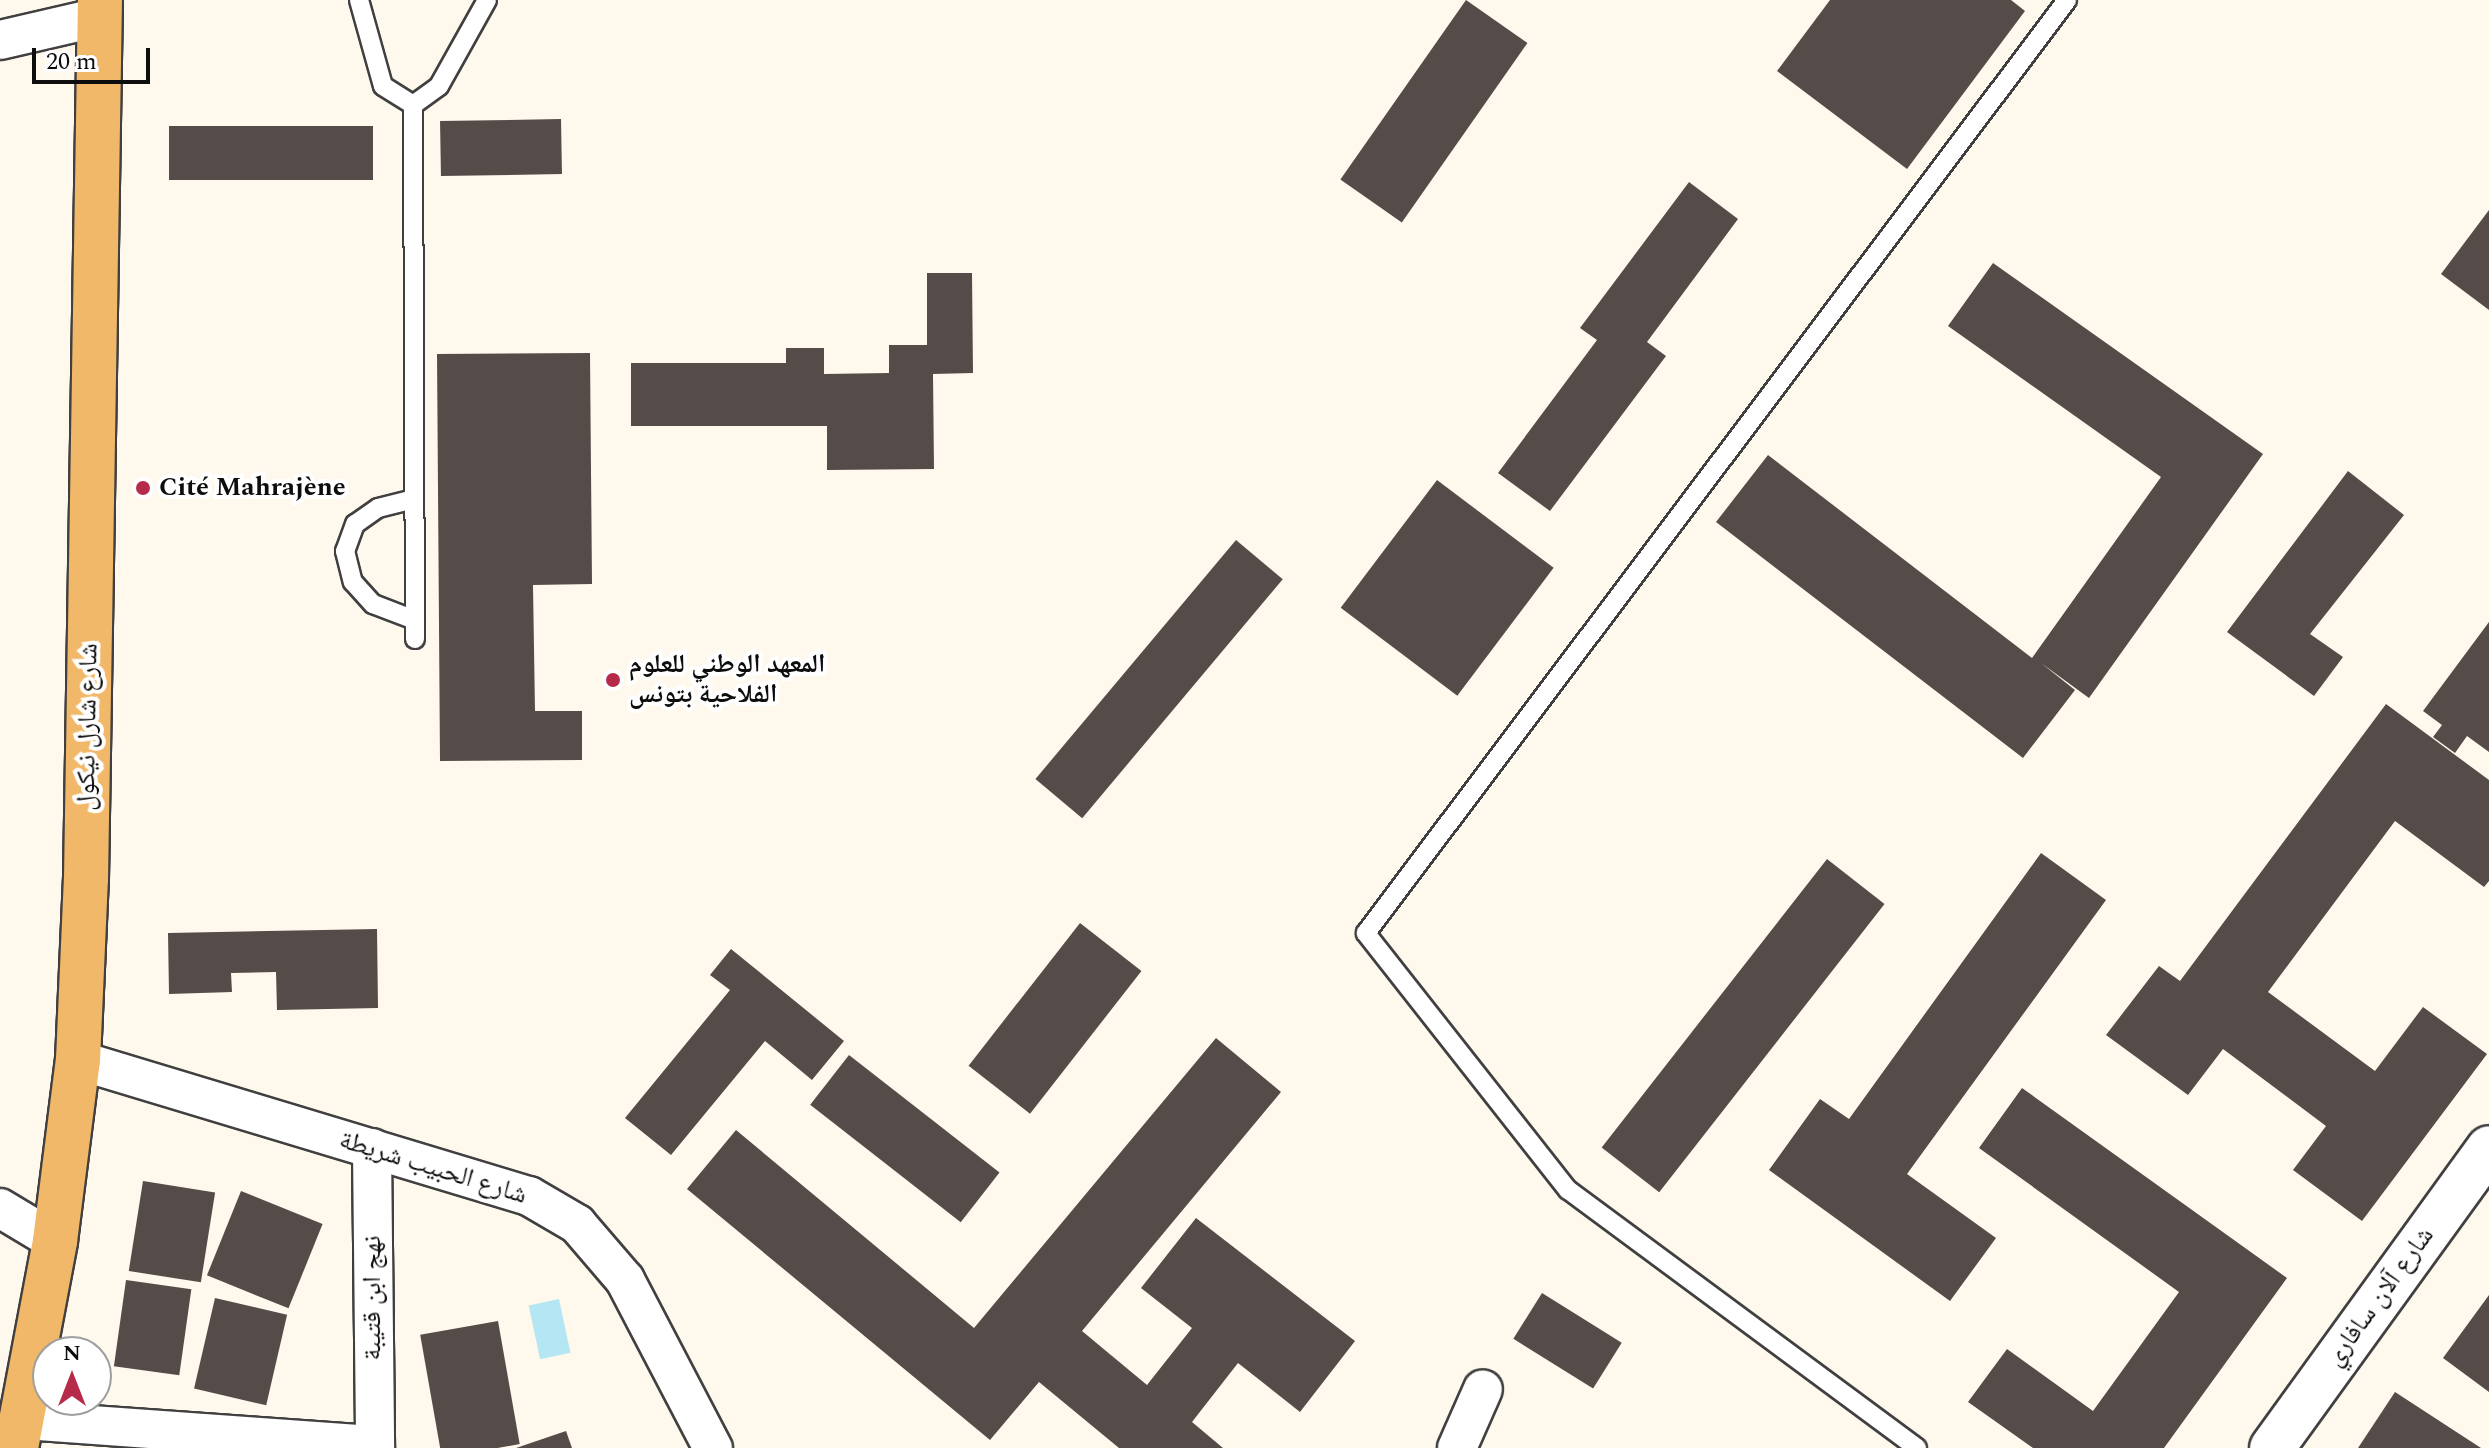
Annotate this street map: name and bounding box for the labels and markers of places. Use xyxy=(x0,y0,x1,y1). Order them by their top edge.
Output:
place label: Cité Mahrajène xyxy=(159,472,346,504)
marker: Cité Mahrajène xyxy=(134,479,152,497)
place label: المعهد الوطني للعلوم الفلاحية بتونس xyxy=(629,649,825,710)
marker: المعهد الوطني للعلوم الفلاحية بتونس xyxy=(604,671,622,689)

